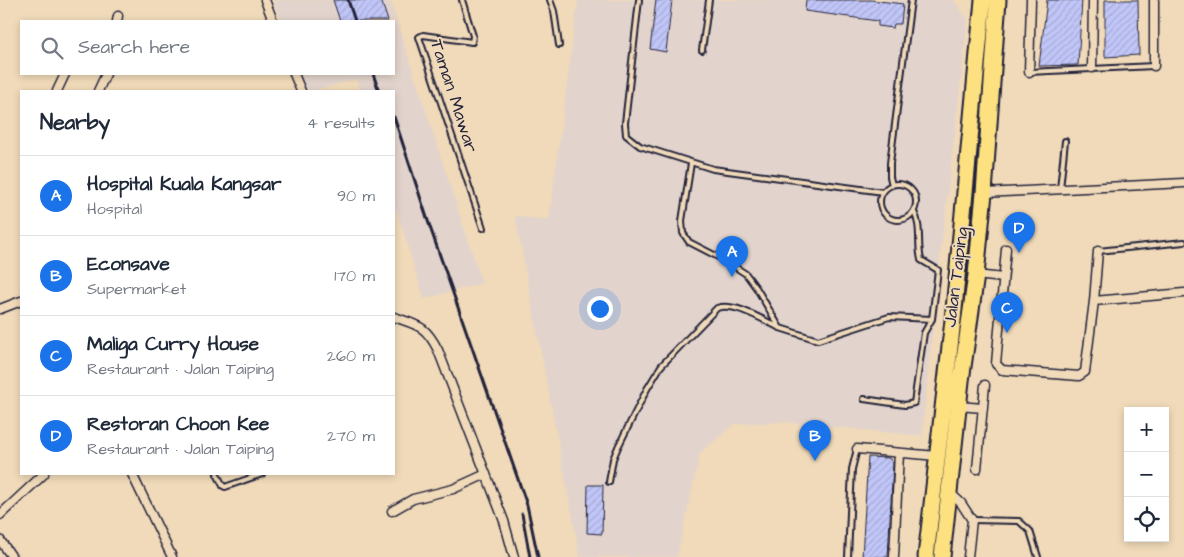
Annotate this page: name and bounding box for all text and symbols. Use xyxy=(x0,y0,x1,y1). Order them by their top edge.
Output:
search box xyxy=(20,20,395,75)
icon: search xyxy=(38,34,66,62)
text: Search here xyxy=(78,34,190,61)
street label: Taman Mawar xyxy=(424,36,484,156)
text: Nearby xyxy=(40,108,110,137)
text: 4 results xyxy=(307,112,375,134)
text: Hospital Kuala Kangsar xyxy=(87,171,281,198)
text: A xyxy=(51,185,61,207)
text: 90 m xyxy=(337,185,375,207)
text: Hospital xyxy=(87,198,142,220)
pin: D xyxy=(1003,212,1035,253)
street label: Jalan Taiping xyxy=(937,225,976,329)
pin: A xyxy=(716,236,748,277)
text: Econsave xyxy=(87,251,170,278)
text: B xyxy=(50,265,62,287)
text: 170 m xyxy=(334,265,375,287)
text: Supermarket xyxy=(87,278,186,300)
pin: C xyxy=(991,292,1023,333)
your location xyxy=(587,296,613,322)
text: Maliga Curry House xyxy=(87,331,259,358)
text: C xyxy=(50,345,62,367)
text: 260 m xyxy=(327,345,375,367)
text: Restaurant · Jalan Taiping xyxy=(87,358,274,380)
map controls xyxy=(1124,407,1169,542)
button: + xyxy=(1124,407,1169,452)
text: Restoran Choon Kee xyxy=(87,411,269,438)
pin: B xyxy=(799,420,831,461)
text: D xyxy=(51,425,61,447)
text: 270 m xyxy=(327,425,375,447)
text: Restaurant · Jalan Taiping xyxy=(87,438,274,460)
button: − xyxy=(1124,452,1169,497)
button: locate xyxy=(1124,497,1169,542)

